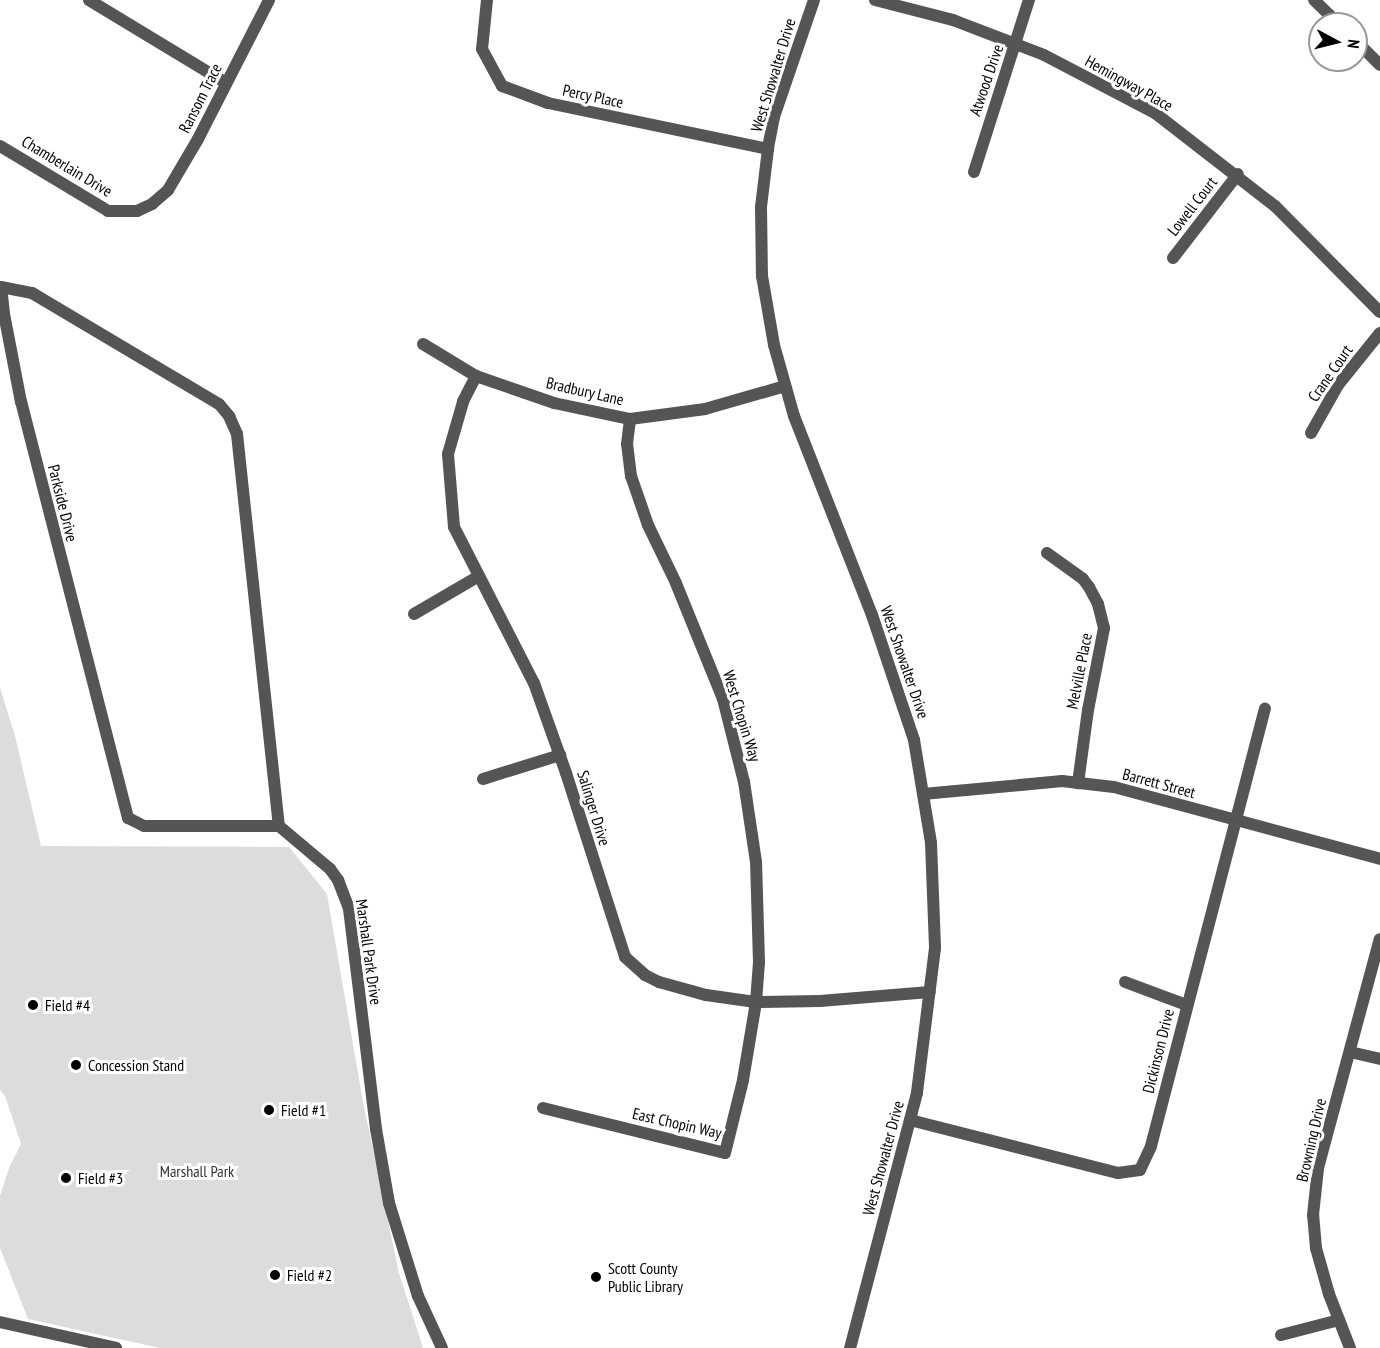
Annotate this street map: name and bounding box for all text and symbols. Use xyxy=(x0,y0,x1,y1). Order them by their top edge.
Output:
north arrow xyxy=(1308,12,1368,72)
street label: West Showalter Drive xyxy=(747,16,799,134)
text: N xyxy=(1343,38,1364,49)
street label: Atwood Drive xyxy=(965,42,1007,118)
street label: Hemingway Place xyxy=(1082,51,1176,115)
street label: Ransom Trace xyxy=(174,60,226,136)
street label: Percy Place xyxy=(561,80,625,112)
street label: Chamberlain Drive xyxy=(18,131,116,201)
street label: Lowell Court xyxy=(1163,173,1221,239)
street label: Crane Court xyxy=(1304,341,1356,405)
street label: Bradbury Lane xyxy=(544,373,626,409)
street label: Parkside Drive xyxy=(44,463,82,543)
street label: West Showalter Drive xyxy=(877,603,933,721)
street label: Melville Place xyxy=(1062,631,1096,711)
street label: West Chopin Way xyxy=(719,668,765,764)
street label: Barrett Street xyxy=(1120,764,1198,802)
street label: Salinger Drive xyxy=(573,768,615,848)
street label: Marshall Park Drive xyxy=(352,898,386,1006)
place label: Field #4 xyxy=(45,995,90,1015)
marker: Field #4 xyxy=(26,998,40,1012)
street label: Dickinson Drive xyxy=(1138,1007,1178,1095)
place label: Concession Stand xyxy=(88,1055,184,1075)
marker: Concession Stand xyxy=(69,1058,83,1072)
street label: Browning Drive xyxy=(1292,1096,1330,1184)
street label: West Showalter Drive xyxy=(858,1099,908,1217)
place label: Field #1 xyxy=(281,1100,326,1120)
marker: Field #1 xyxy=(262,1103,276,1117)
street label: East Chopin Way xyxy=(630,1103,724,1143)
park label: Marshall Park xyxy=(160,1161,234,1181)
place label: Field #3 xyxy=(78,1168,123,1188)
marker: Field #3 xyxy=(59,1171,73,1185)
place label: Scott County Public Library xyxy=(608,1258,683,1296)
place label: Field #2 xyxy=(287,1265,332,1285)
marker: Field #2 xyxy=(268,1268,282,1282)
marker: Scott County Public Library xyxy=(589,1270,603,1284)

